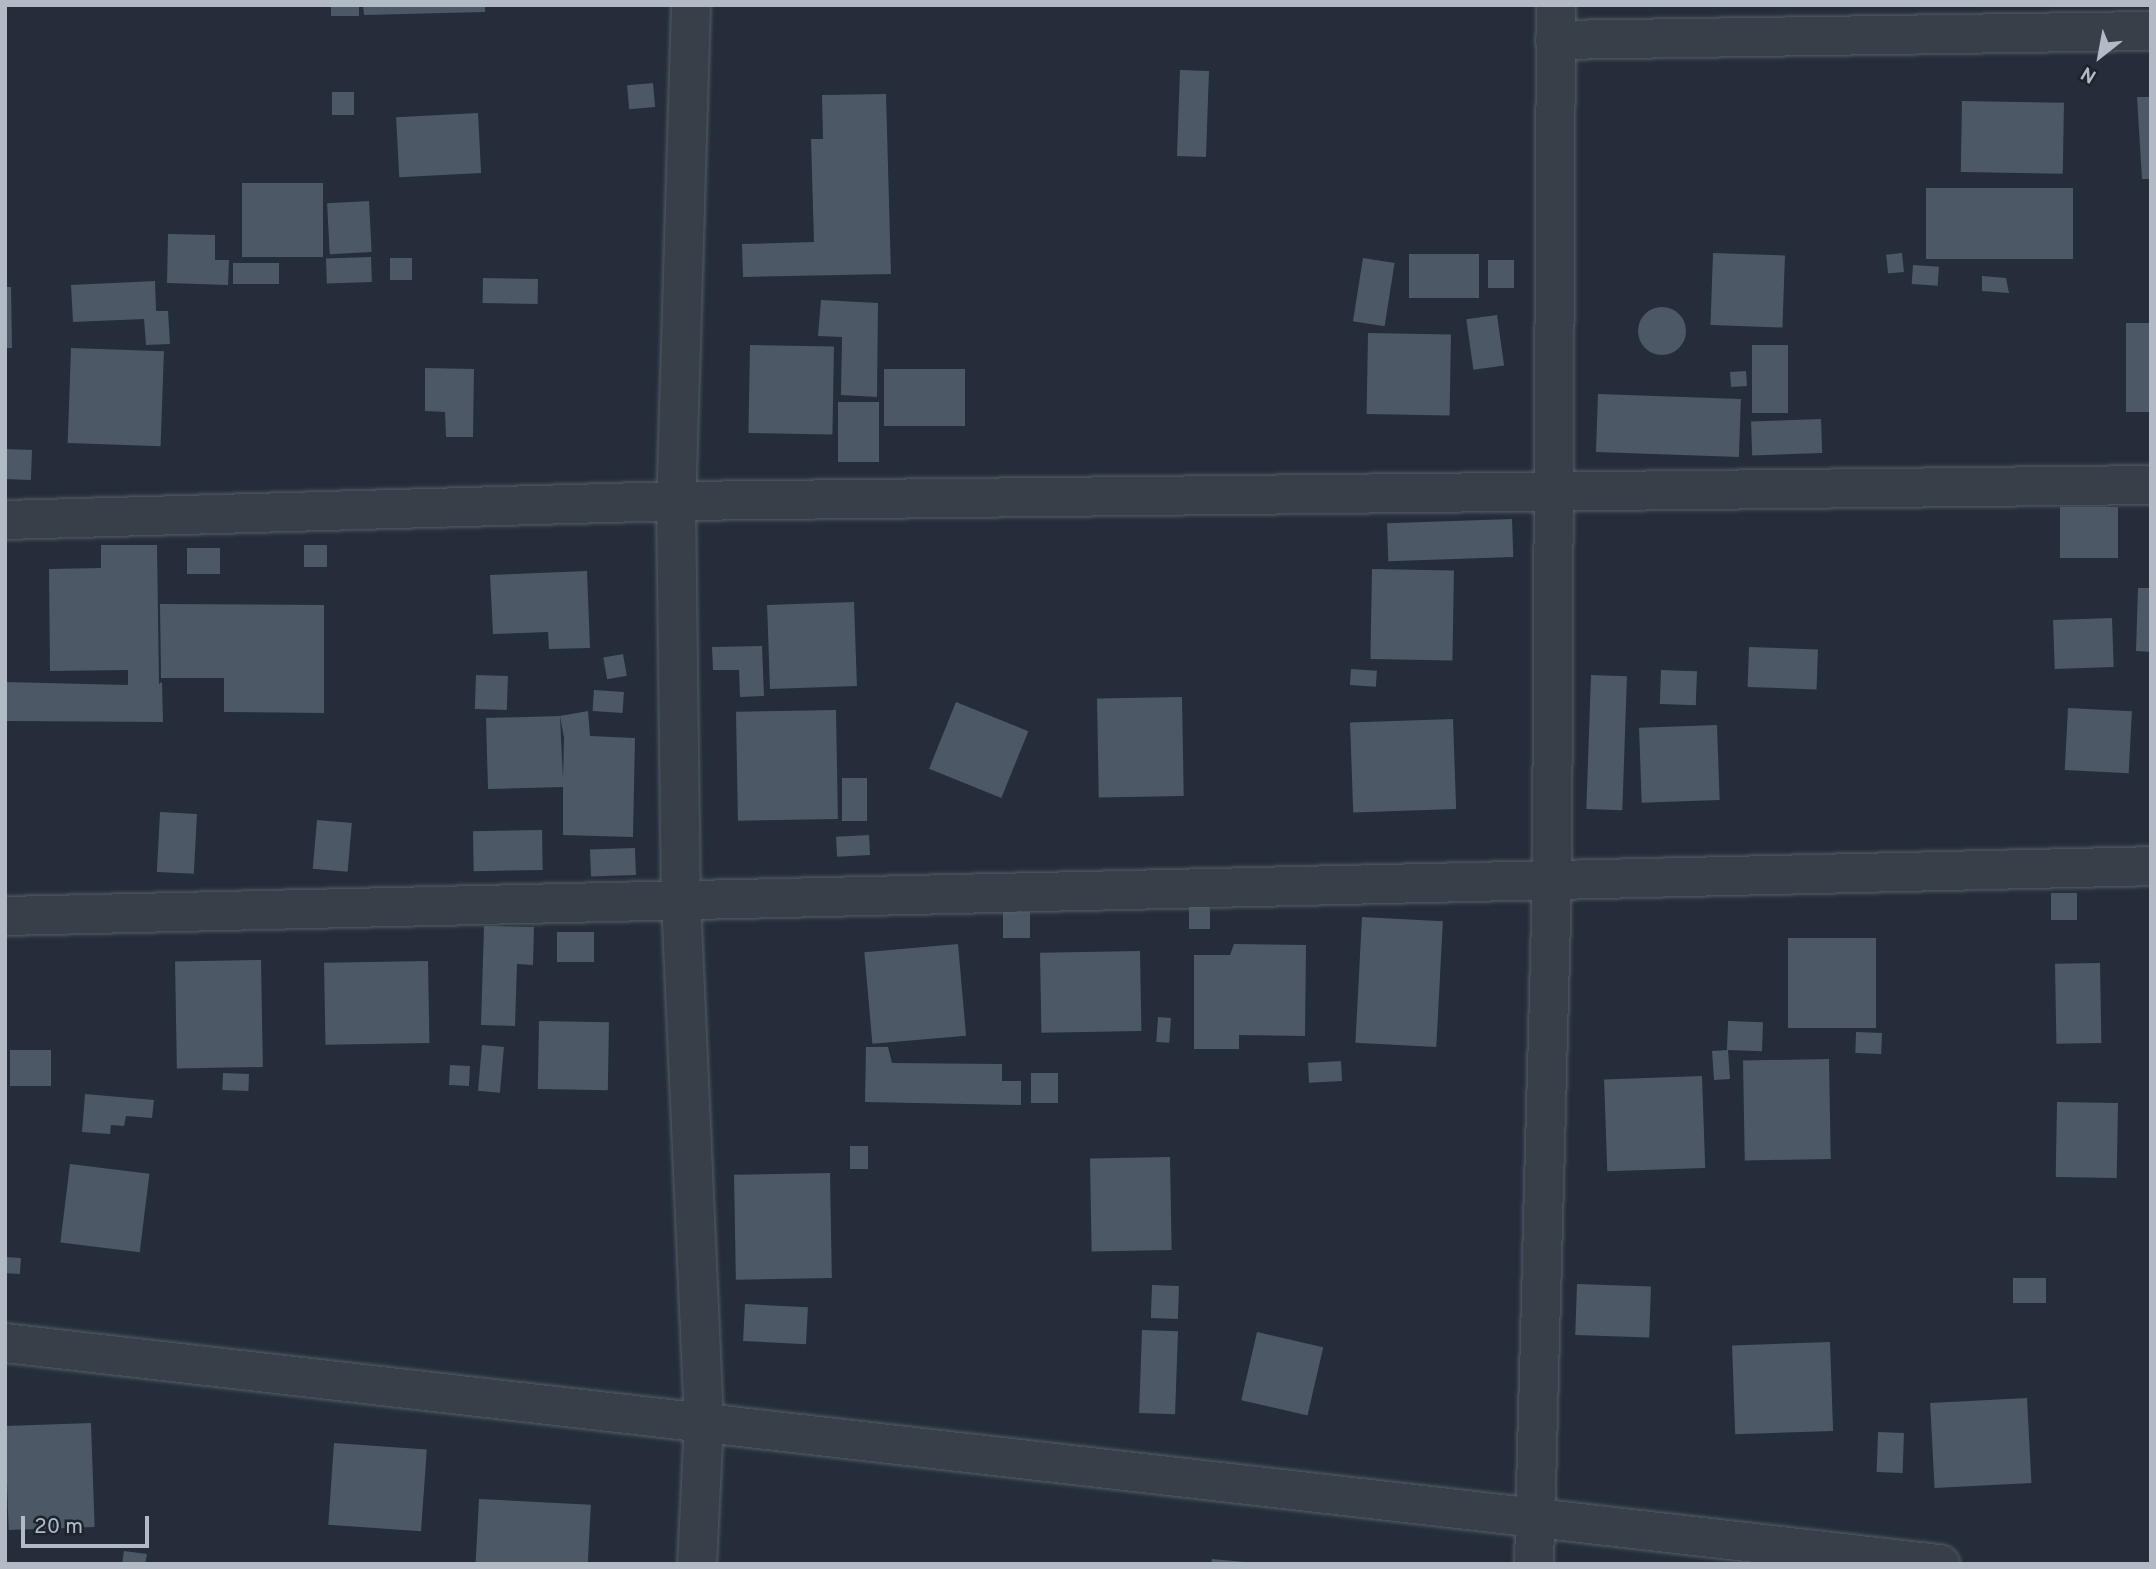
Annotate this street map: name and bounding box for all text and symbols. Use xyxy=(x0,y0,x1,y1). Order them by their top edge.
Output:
north arrow xyxy=(2065,21,2135,91)
text: N xyxy=(2077,60,2101,88)
scale bar xyxy=(24,1502,152,1546)
text: 20 m xyxy=(34,1514,83,1541)

